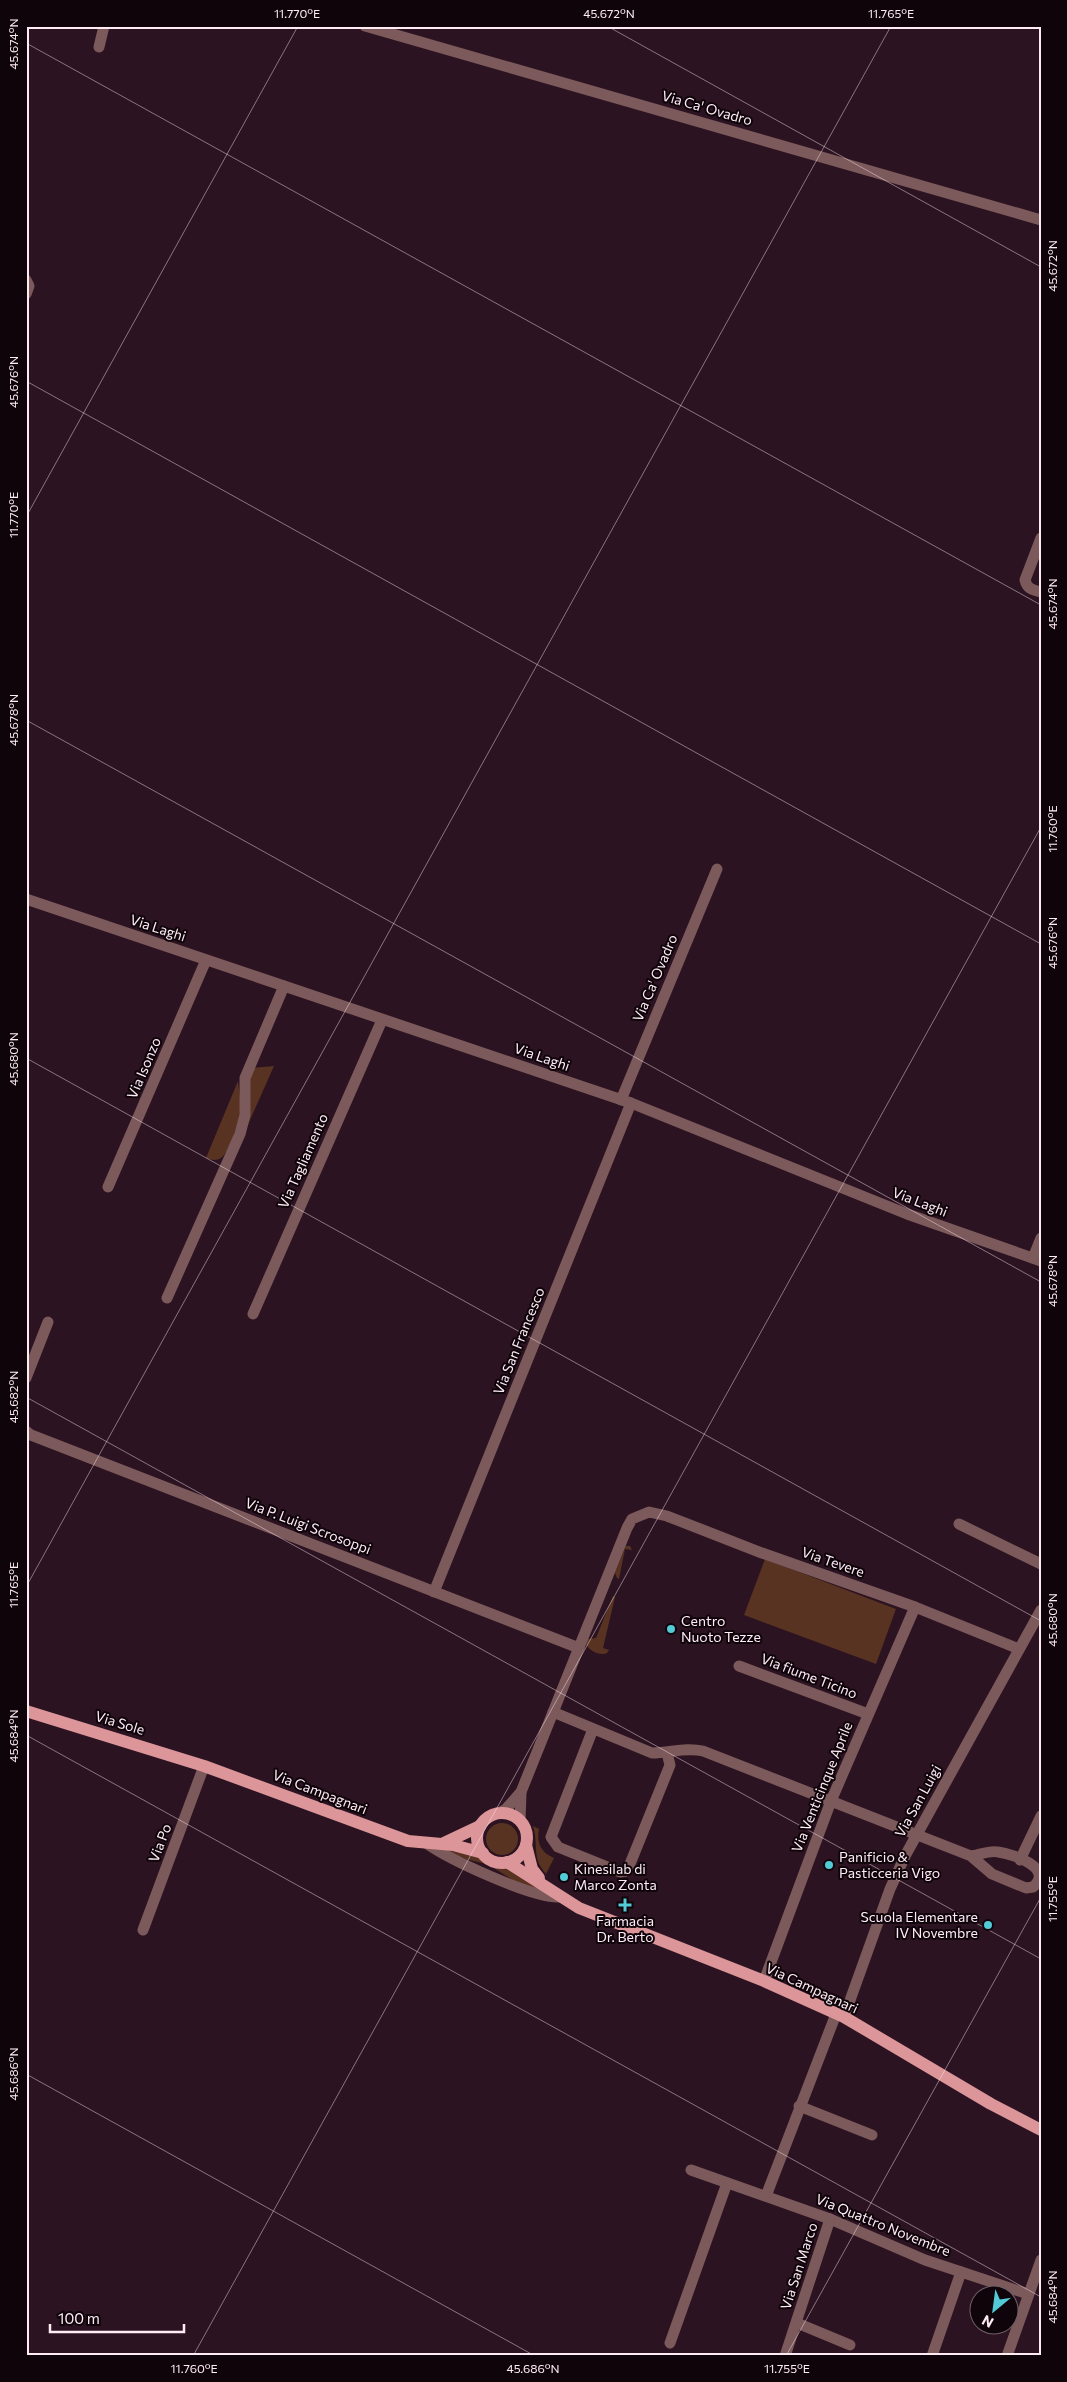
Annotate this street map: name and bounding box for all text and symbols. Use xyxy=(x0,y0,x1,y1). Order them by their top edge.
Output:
text: 11.770°E xyxy=(274,6,320,20)
text: 45.672°N xyxy=(583,6,635,20)
text: 11.765°E xyxy=(868,6,914,20)
text: 45.674°N xyxy=(6,18,20,70)
street label: Via Ca' Ovadro xyxy=(660,86,754,129)
text: 45.672°N xyxy=(1045,240,1059,292)
text: 45.676°N xyxy=(6,356,20,408)
text: 11.770°E xyxy=(6,492,20,538)
text: 45.674°N xyxy=(1045,578,1059,630)
text: 45.678°N xyxy=(6,694,20,746)
text: 11.760°E xyxy=(1045,805,1059,853)
street label: Via Laghi xyxy=(128,911,188,945)
text: 45.676°N xyxy=(1045,917,1059,969)
street label: Via Ca' Ovadro xyxy=(628,932,681,1024)
text: 45.680°N xyxy=(6,1032,20,1086)
street label: Via Isonzo xyxy=(123,1034,164,1101)
street label: Via Laghi xyxy=(512,1039,572,1074)
street label: Via Tagliamento xyxy=(274,1111,331,1211)
street label: Via Laghi xyxy=(890,1183,950,1220)
text: 45.678°N xyxy=(1045,1255,1059,1307)
street label: Via San Francesco xyxy=(489,1285,548,1397)
text: 45.682°N xyxy=(6,1371,20,1423)
street label: Via P. Luigi Scrosoppi xyxy=(243,1494,374,1557)
street label: Via Tevere xyxy=(799,1543,867,1580)
text: 11.765°E xyxy=(6,1562,20,1608)
text: 45.680°N xyxy=(1045,1593,1059,1647)
place label: Centro Nuoto Tezze xyxy=(681,1612,761,1645)
marker: Centro Nuoto Tezze xyxy=(665,1623,677,1635)
street label: Via fiume Ticino xyxy=(759,1649,860,1702)
street label: Via Sole xyxy=(93,1707,147,1738)
text: 45.684°N xyxy=(6,1710,20,1762)
street label: Via Venticinque Aprile xyxy=(788,1719,856,1855)
street label: Via San Luigi xyxy=(891,1762,944,1840)
street label: Via Campagnari xyxy=(270,1766,370,1817)
street label: Via Po xyxy=(144,1821,175,1865)
place label: Panificio & Pasticceria Vigo xyxy=(839,1848,940,1881)
marker: Panificio & Pasticceria Vigo xyxy=(823,1859,835,1871)
place label: Kinesilab di Marco Zonta xyxy=(574,1860,657,1893)
marker: Kinesilab di Marco Zonta xyxy=(558,1871,570,1883)
text: 11.755°E xyxy=(1045,1876,1059,1922)
marker: Farmacia Dr. Berto xyxy=(619,1899,631,1911)
place label: Scuola Elementare IV Novembre xyxy=(860,1908,978,1941)
place label: Farmacia Dr. Berto xyxy=(596,1912,654,1945)
marker: Scuola Elementare IV Novembre xyxy=(982,1919,994,1931)
street label: Via Campagnari xyxy=(763,1959,861,2016)
text: 45.686°N xyxy=(6,2047,20,2101)
street label: Via Quattro Novembre xyxy=(813,2190,953,2259)
street label: Via San Marco xyxy=(776,2220,821,2312)
text: 45.684°N xyxy=(1045,2271,1059,2323)
north arrow xyxy=(970,2284,1020,2334)
scale bar xyxy=(50,2302,184,2334)
text: 100 m xyxy=(58,2309,100,2327)
text: N xyxy=(979,2312,996,2332)
text: 11.760°E xyxy=(170,2361,218,2375)
text: 45.686°N xyxy=(506,2361,560,2375)
text: 11.755°E xyxy=(764,2361,810,2375)

